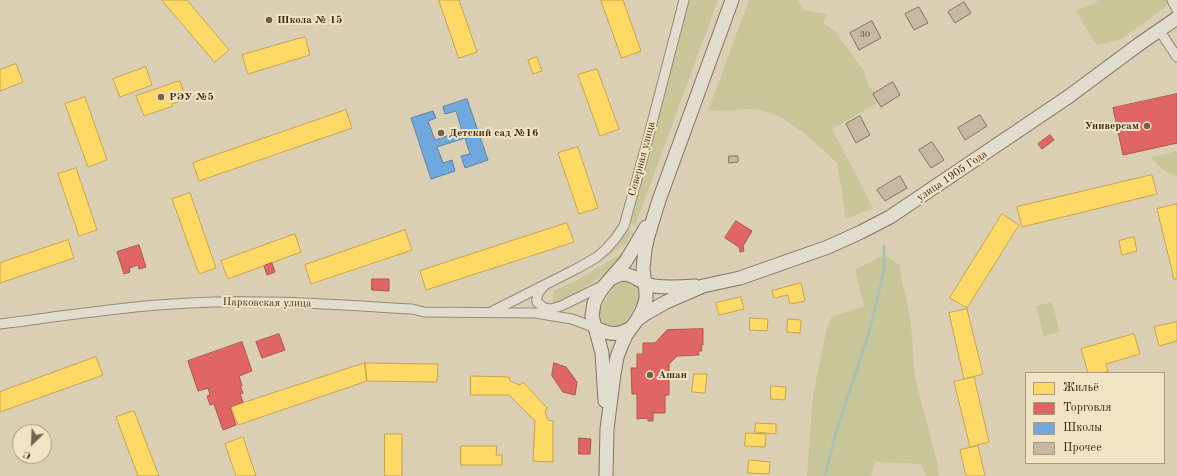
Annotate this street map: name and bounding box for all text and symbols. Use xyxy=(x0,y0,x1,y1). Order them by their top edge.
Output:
place label: Школа № 15 xyxy=(277,13,342,27)
marker: Школа № 15 xyxy=(264,15,274,25)
house number: 30 xyxy=(860,30,870,40)
place label: РЭУ №5 xyxy=(169,90,214,104)
marker: РЭУ №5 xyxy=(156,92,166,102)
place label: Универсам xyxy=(1084,119,1139,133)
street label: Северная улица xyxy=(626,120,658,198)
marker: Универсам xyxy=(1142,121,1152,131)
place label: Детский сад №16 xyxy=(449,126,538,140)
marker: Детский сад №16 xyxy=(436,128,446,138)
street label: улица 1905 Года xyxy=(914,148,990,204)
street label: Парковская улица xyxy=(223,296,311,310)
place label: Ашан xyxy=(658,368,687,382)
marker: Ашан xyxy=(645,370,655,380)
legend xyxy=(1025,372,1165,464)
text: Жильё xyxy=(1063,382,1099,394)
text: Торговля xyxy=(1063,402,1112,414)
text: Школы xyxy=(1063,422,1102,434)
north arrow xyxy=(12,424,52,464)
text: Прочее xyxy=(1063,442,1102,454)
text: С xyxy=(22,448,33,461)

